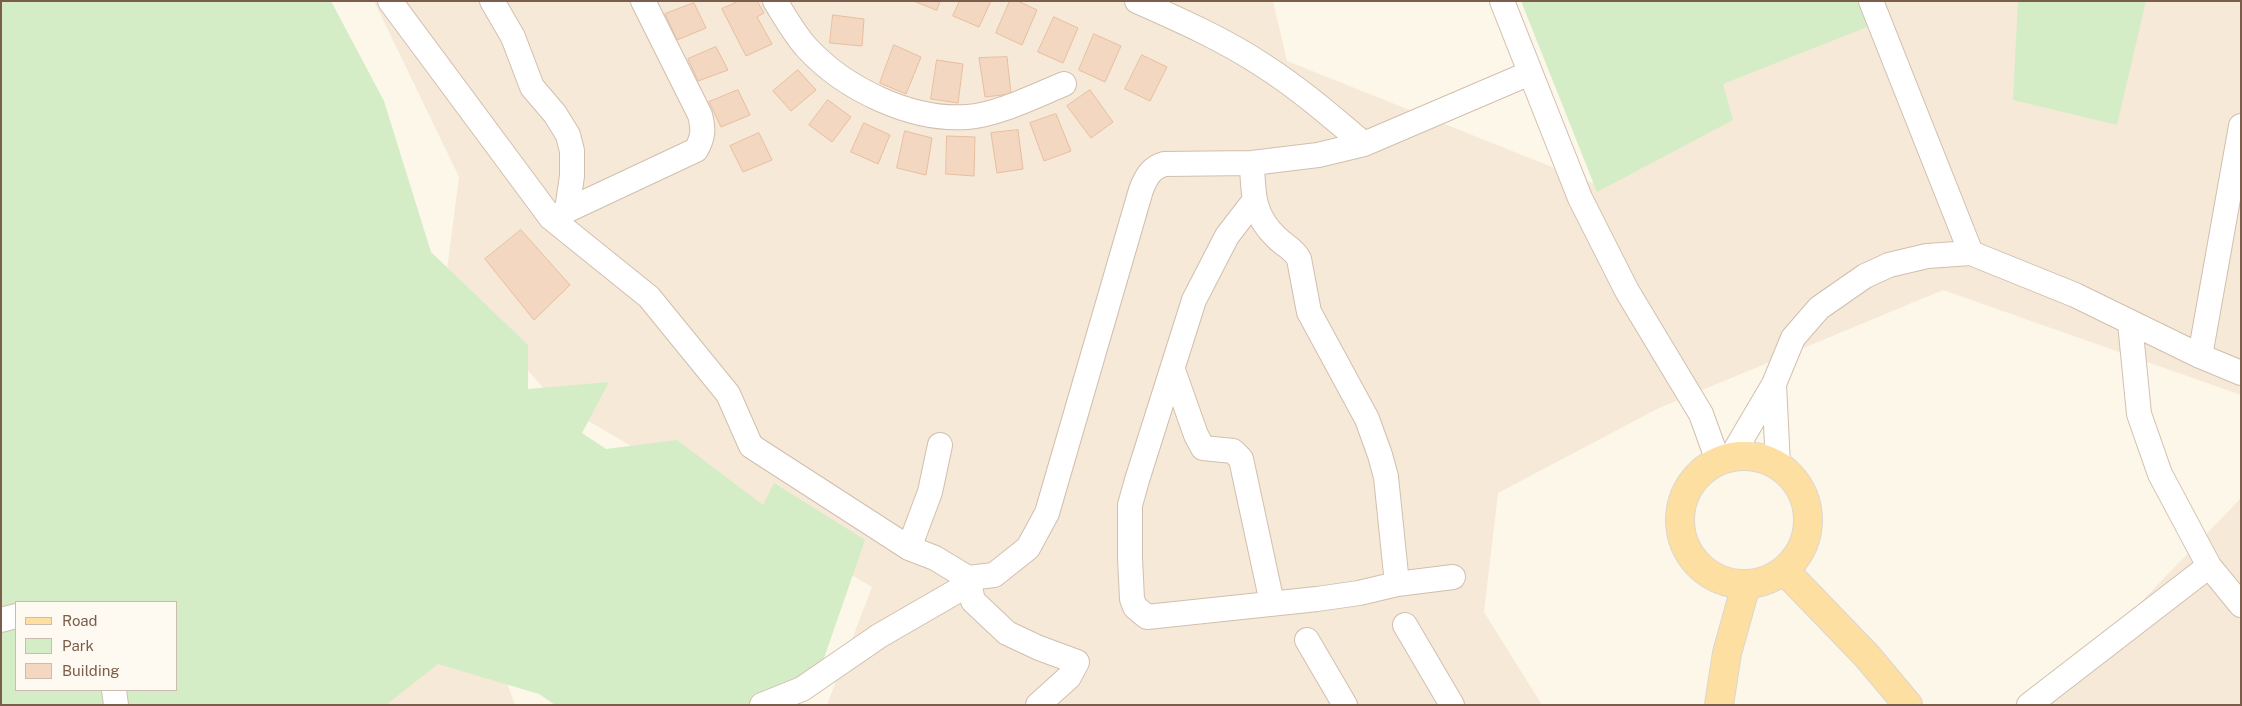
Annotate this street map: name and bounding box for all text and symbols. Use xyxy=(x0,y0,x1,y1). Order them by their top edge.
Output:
legend xyxy=(15,601,178,691)
text: Road xyxy=(62,612,98,629)
text: Park xyxy=(62,637,94,654)
text: Building xyxy=(62,662,120,679)

